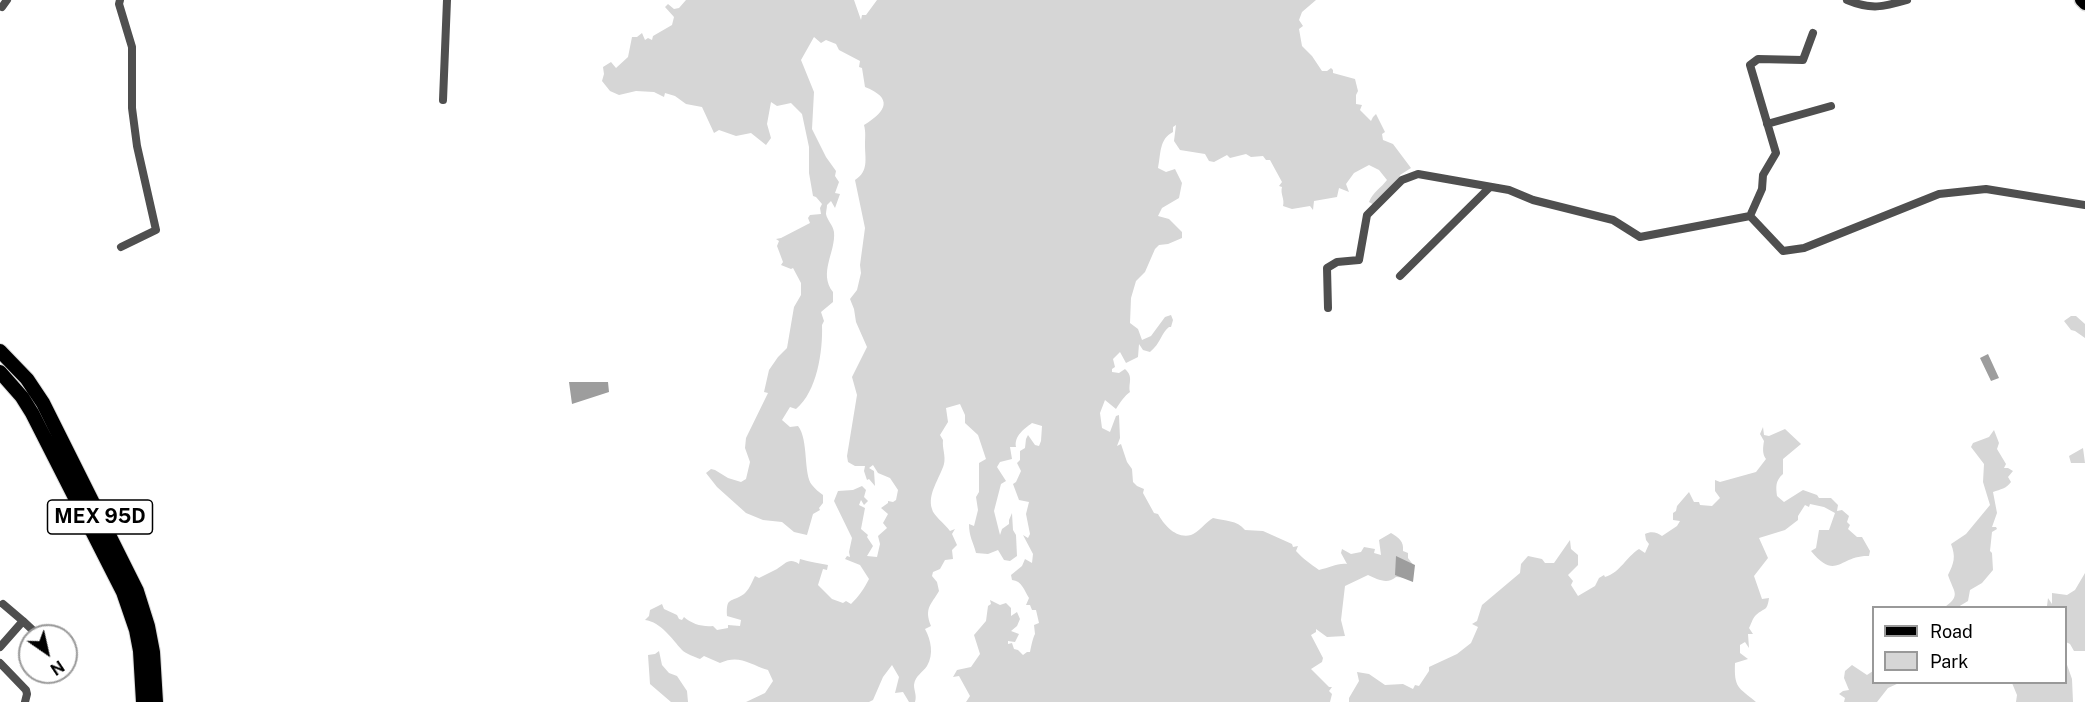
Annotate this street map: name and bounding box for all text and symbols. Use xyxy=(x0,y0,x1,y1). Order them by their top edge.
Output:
road number: MEX 95D xyxy=(48,500,152,534)
legend xyxy=(1872,606,2067,684)
text: Road xyxy=(1930,621,1973,642)
north arrow xyxy=(18,624,78,684)
text: Park xyxy=(1930,651,1968,672)
text: N xyxy=(47,656,68,679)

